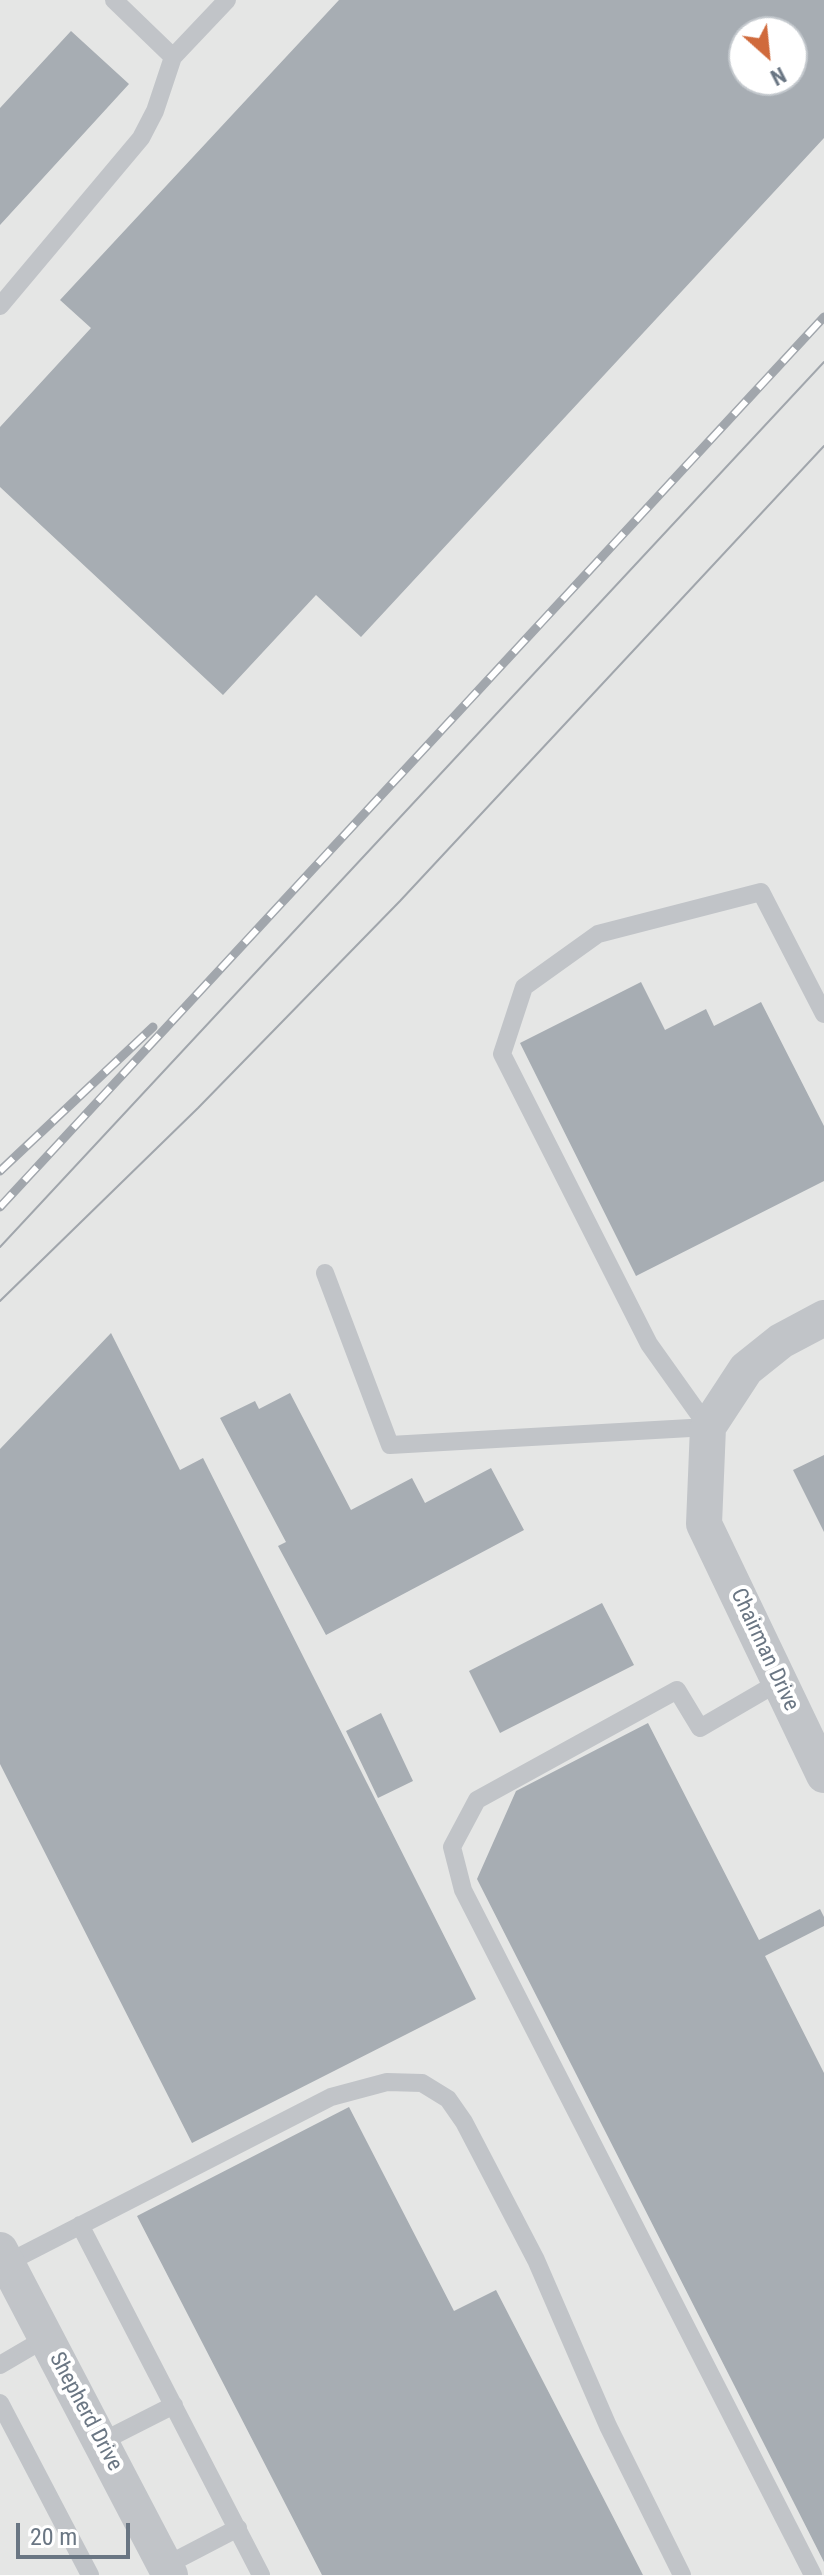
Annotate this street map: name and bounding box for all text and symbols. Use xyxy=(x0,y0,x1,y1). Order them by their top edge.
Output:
north arrow xyxy=(728,16,808,96)
text: N xyxy=(767,62,790,90)
street label: Chairman Drive xyxy=(724,1585,804,1715)
street label: Shepherd Drive xyxy=(43,2348,127,2476)
scale bar xyxy=(20,2507,134,2557)
text: 20 m xyxy=(30,2523,77,2551)

